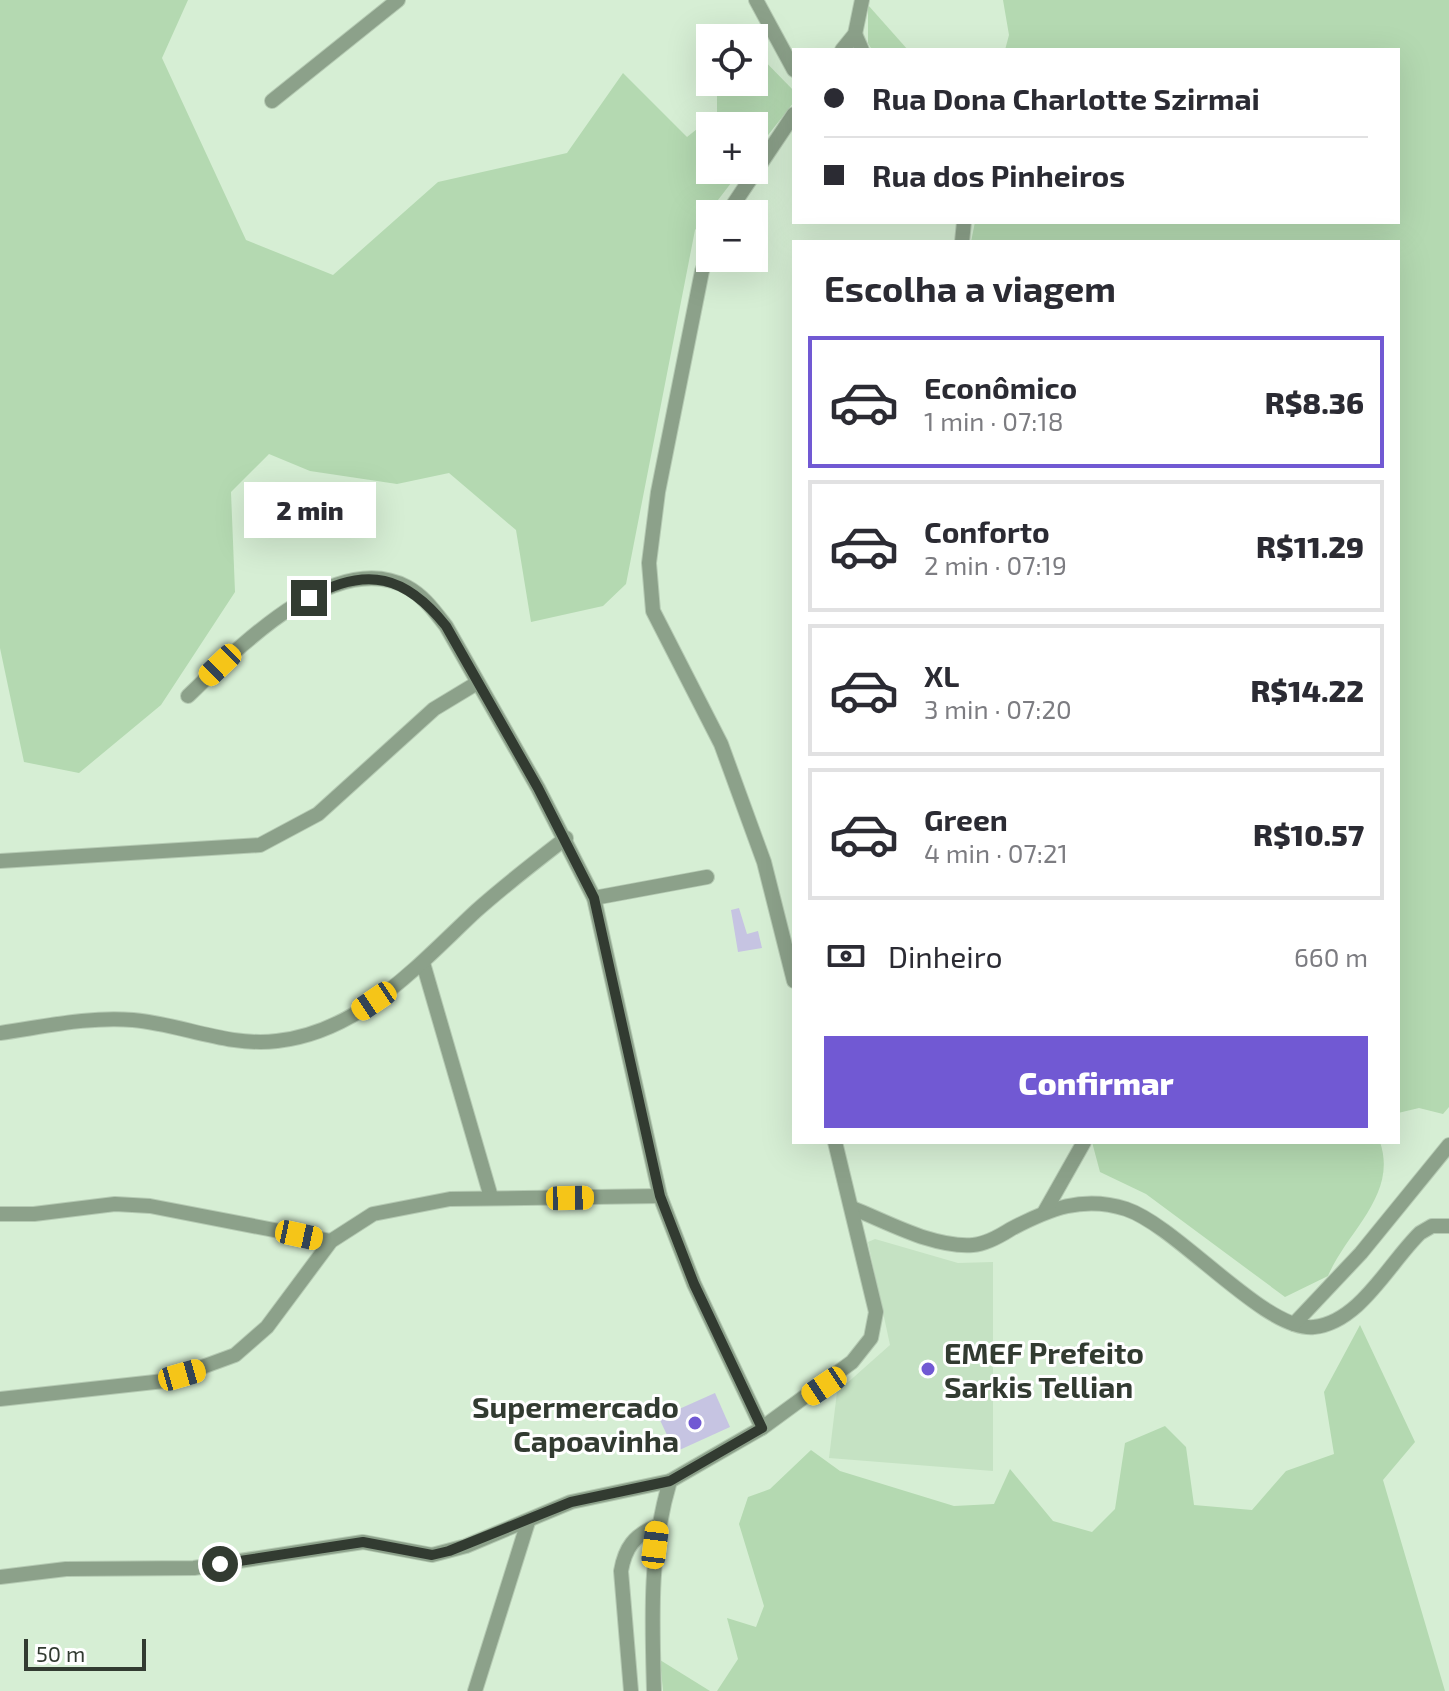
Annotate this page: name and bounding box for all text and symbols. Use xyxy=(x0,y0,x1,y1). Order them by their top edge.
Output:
map controls xyxy=(696,24,768,272)
button: locate xyxy=(696,24,768,96)
text: Rua Dona Charlotte Szirmai xyxy=(872,80,1260,116)
button: + xyxy=(696,112,768,184)
text: Rua dos Pinheiros xyxy=(872,157,1125,193)
button: − xyxy=(696,200,768,272)
text: Escolha a viagem xyxy=(824,266,1116,309)
icon: car xyxy=(828,366,900,438)
text: Econômico xyxy=(924,369,1077,405)
text: R$8.36 xyxy=(1265,384,1364,420)
text: 1 min · 07:18 xyxy=(924,405,1063,436)
callout: 2 min xyxy=(243,482,375,538)
text: 2 min xyxy=(276,494,344,525)
icon: car xyxy=(828,510,900,582)
text: Conforto xyxy=(924,513,1050,549)
text: R$11.29 xyxy=(1256,528,1364,564)
text: 2 min · 07:19 xyxy=(924,549,1067,580)
route end xyxy=(291,580,327,616)
car xyxy=(194,640,246,690)
icon: car xyxy=(828,654,900,726)
text: XL xyxy=(924,657,959,693)
text: R$14.22 xyxy=(1250,672,1364,708)
text: 3 min · 07:20 xyxy=(924,693,1072,724)
icon: car xyxy=(828,798,900,870)
text: Green xyxy=(924,801,1008,837)
text: R$10.57 xyxy=(1253,816,1364,852)
text: 4 min · 07:21 xyxy=(924,837,1068,868)
icon: cash xyxy=(824,934,868,978)
text: Dinheiro xyxy=(888,938,1002,974)
text: 660 m xyxy=(1294,941,1368,972)
car xyxy=(347,978,401,1024)
button: Confirmar xyxy=(824,1036,1368,1128)
car xyxy=(546,1186,594,1210)
car xyxy=(273,1218,325,1252)
place label: EMEF Prefeito Sarkis Tellian xyxy=(944,1334,1144,1404)
car xyxy=(156,1357,208,1393)
marker: EMEF Prefeito Sarkis Tellian xyxy=(919,1360,937,1378)
car xyxy=(797,1363,851,1409)
place label: Supermercado Capoavinha xyxy=(472,1388,679,1458)
marker: Supermercado Capoavinha xyxy=(686,1414,704,1432)
car xyxy=(640,1520,670,1570)
route start xyxy=(202,1546,238,1582)
scale bar xyxy=(24,1635,146,1671)
text: 50 m xyxy=(36,1640,85,1666)

